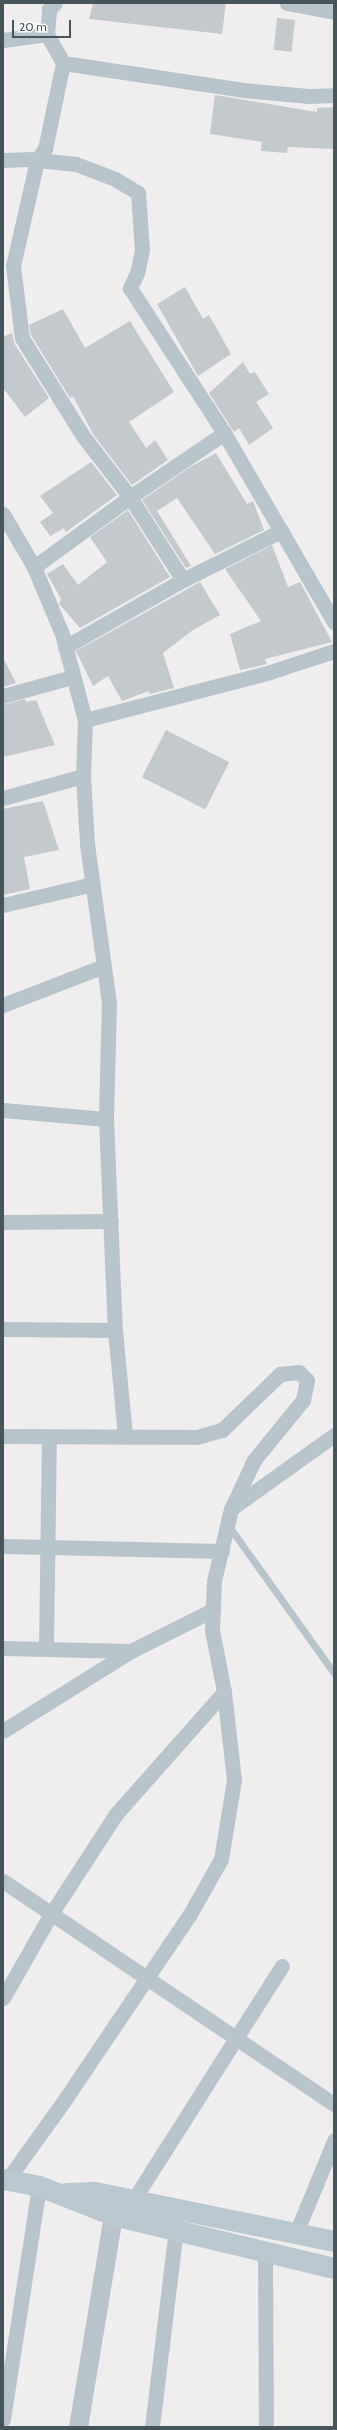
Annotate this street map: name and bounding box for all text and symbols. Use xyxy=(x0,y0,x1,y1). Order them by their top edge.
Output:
scale bar xyxy=(14,12,73,38)
text: 20 m xyxy=(19,19,47,34)

